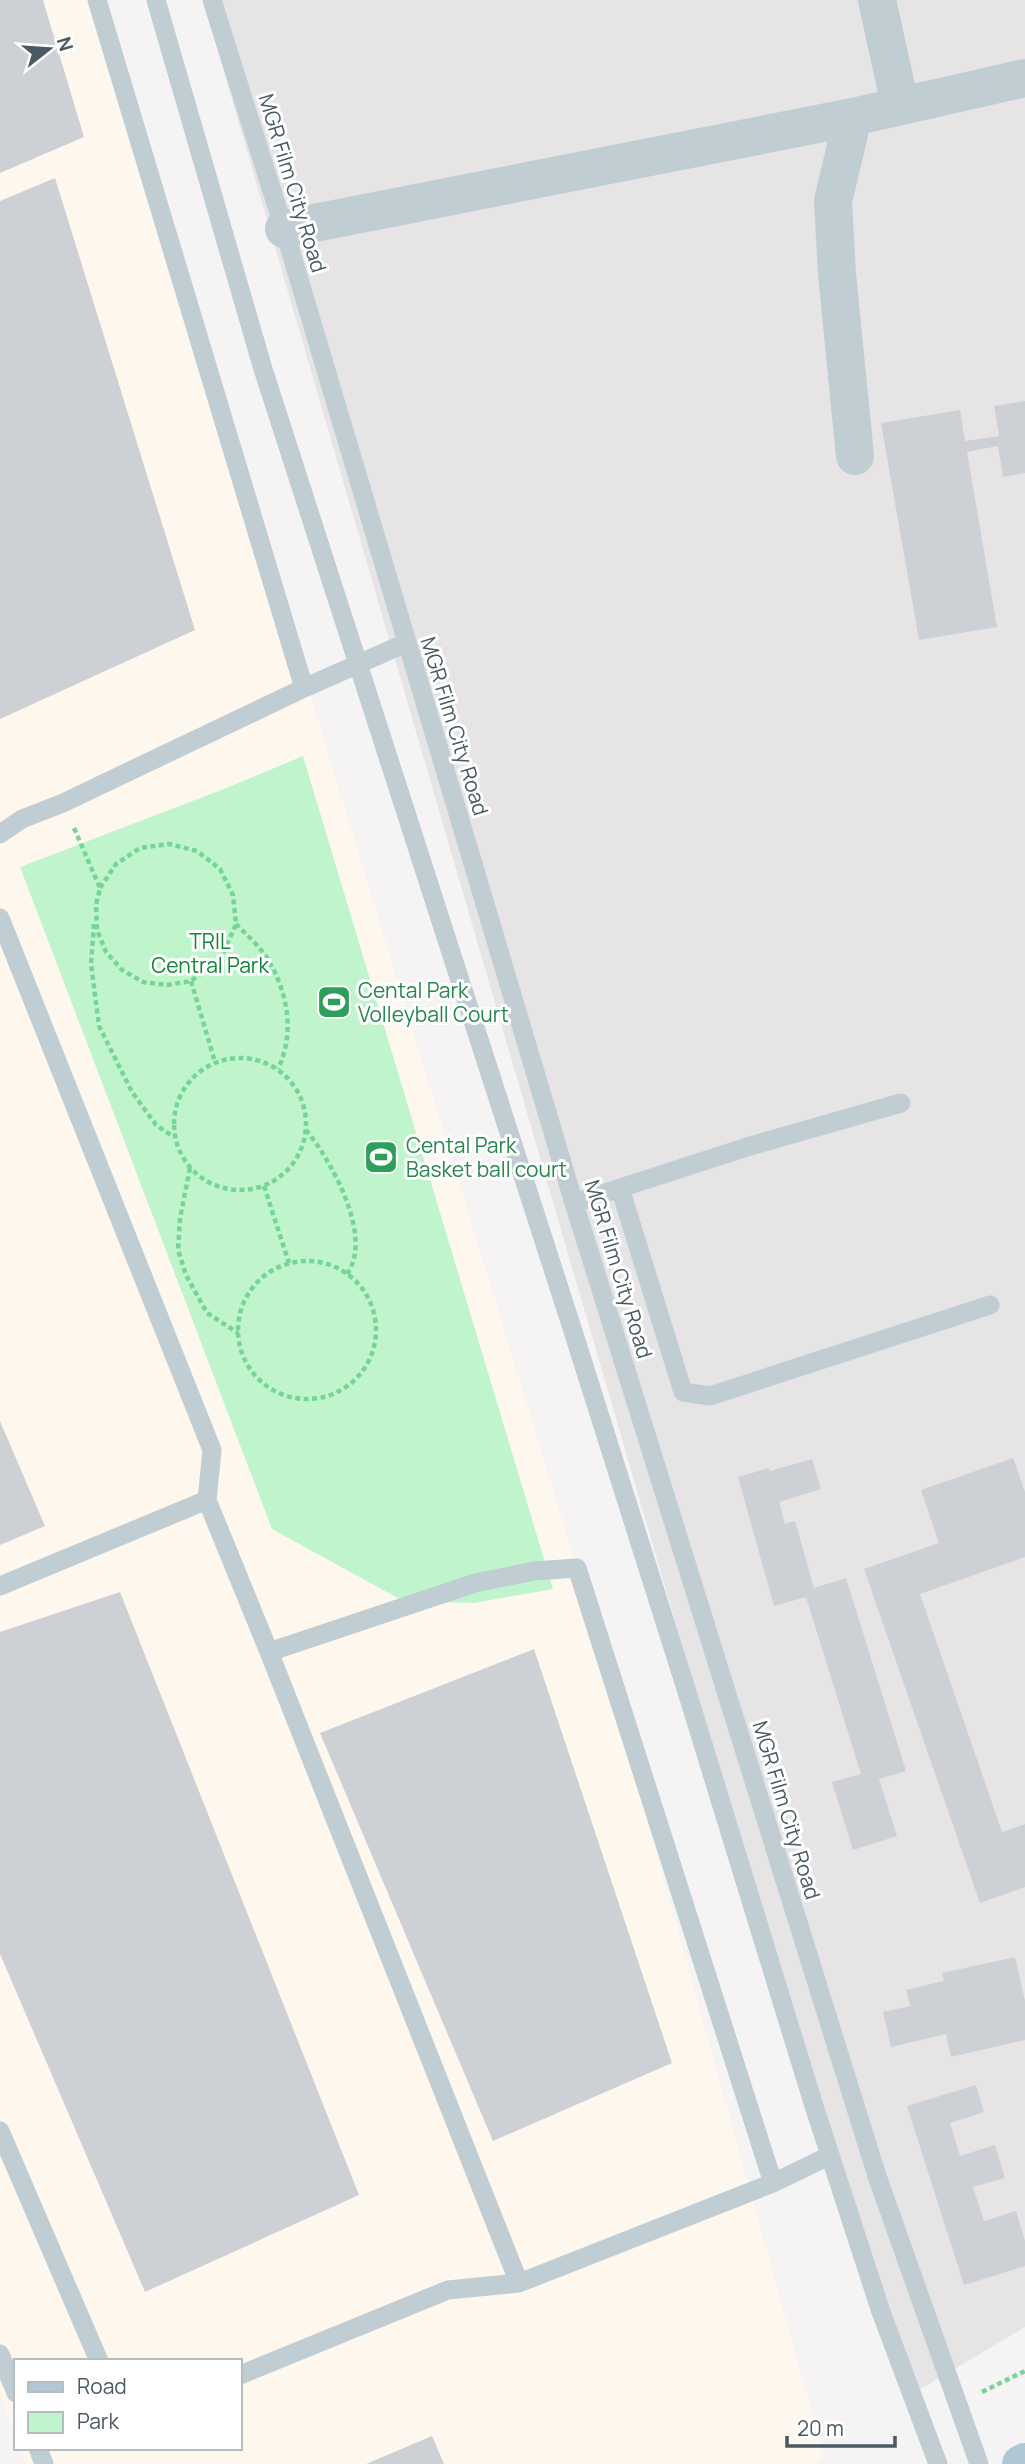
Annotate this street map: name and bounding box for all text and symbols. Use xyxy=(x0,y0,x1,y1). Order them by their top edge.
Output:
north arrow xyxy=(14,14,84,84)
text: N xyxy=(51,34,80,54)
street label: MGR Film City Road xyxy=(253,90,333,276)
street label: MGR Film City Road xyxy=(415,633,495,819)
park label: TRIL Central Park xyxy=(151,927,269,979)
place label: Cental Park Volleyball Court xyxy=(358,976,509,1028)
sports icon: Cental Park Volleyball Court xyxy=(315,983,353,1021)
place label: Cental Park Basket ball court xyxy=(406,1131,567,1183)
sports icon: Cental Park Basket ball court xyxy=(362,1138,400,1176)
street label: MGR Film City Road xyxy=(579,1176,659,1362)
street label: MGR Film City Road xyxy=(747,1717,827,1903)
legend xyxy=(14,2359,242,2450)
text: Road xyxy=(77,2372,127,2400)
scale bar xyxy=(787,2404,895,2448)
text: Park xyxy=(77,2407,119,2435)
text: 20 m xyxy=(797,2414,844,2442)

